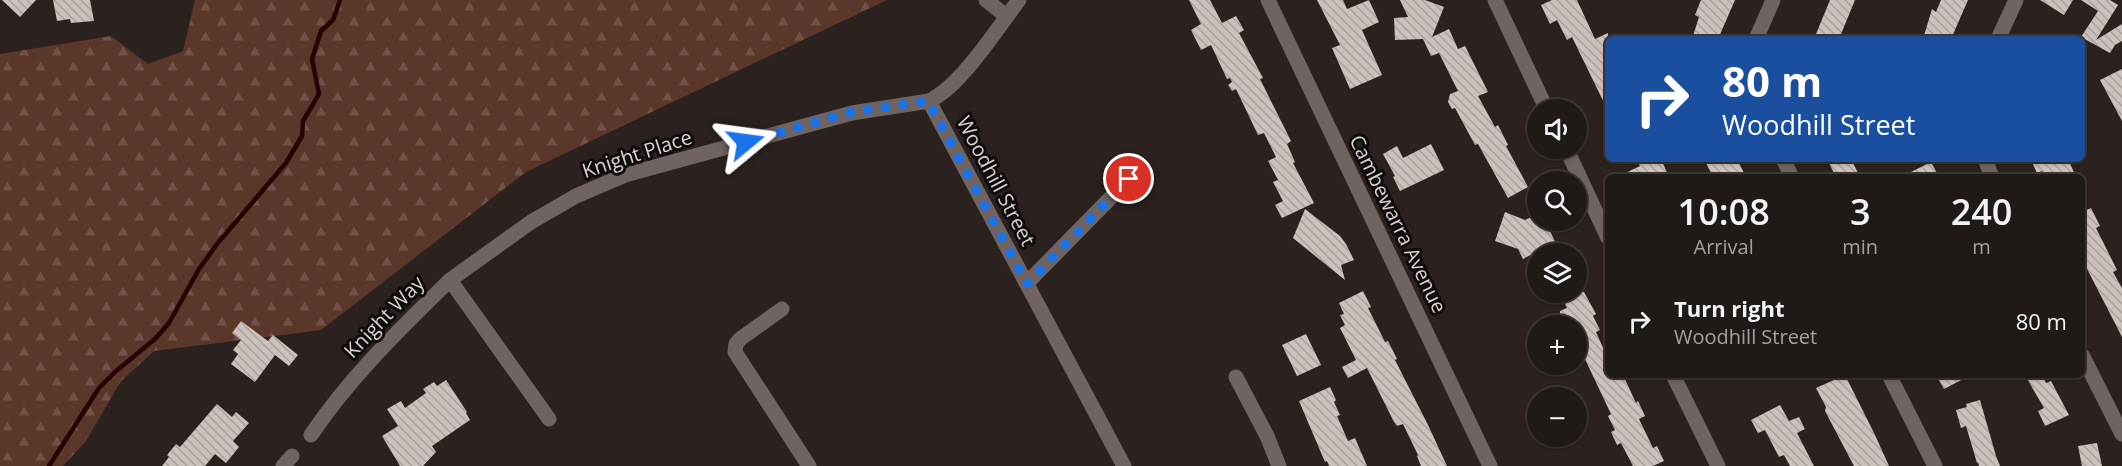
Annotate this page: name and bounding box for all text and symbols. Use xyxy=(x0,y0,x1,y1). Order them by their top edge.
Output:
text: 80 m xyxy=(1722,52,1822,109)
icon: right xyxy=(1623,60,1701,138)
map controls xyxy=(1527,99,1587,447)
button: sound xyxy=(1527,99,1587,159)
text: Woodhill Street xyxy=(1722,106,1915,143)
position arrow xyxy=(714,110,778,174)
street label: Woodhill Street xyxy=(951,111,1042,250)
street label: Knight Place xyxy=(578,123,695,184)
street label: Cambewarra Avenue xyxy=(1344,130,1453,317)
pin xyxy=(1103,153,1154,204)
icon: arrive xyxy=(1112,162,1145,195)
button: search xyxy=(1527,171,1587,231)
text: 10:08 xyxy=(1678,187,1770,236)
text: 3 xyxy=(1850,187,1871,236)
text: 240 xyxy=(1951,187,2012,236)
text: Arrival xyxy=(1694,233,1754,260)
text: min xyxy=(1842,233,1878,260)
text: m xyxy=(1972,233,1991,260)
button: layers xyxy=(1527,243,1587,303)
street label: Knight Way xyxy=(338,269,430,364)
text: Turn right xyxy=(1674,293,1785,323)
icon: right xyxy=(1623,305,1656,338)
text: 80 m xyxy=(2016,306,2067,336)
button: + xyxy=(1527,315,1587,375)
text: Woodhill Street xyxy=(1674,323,1817,350)
button: − xyxy=(1527,387,1587,447)

